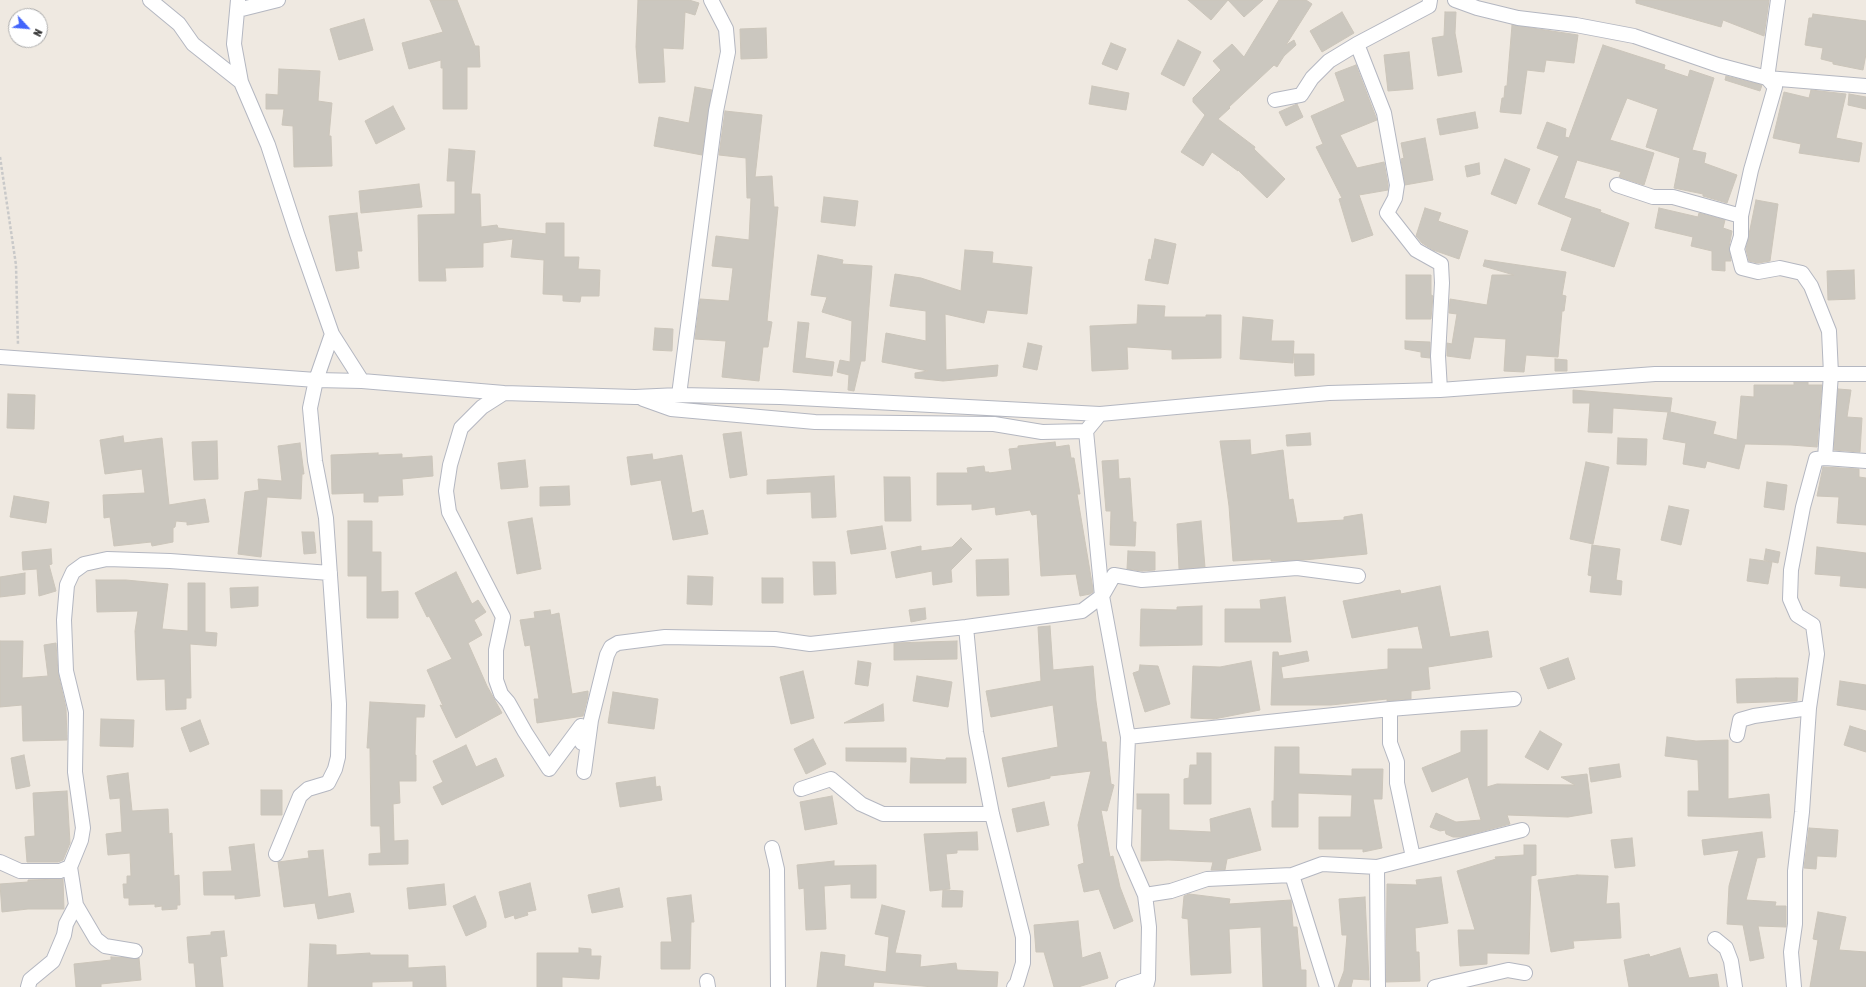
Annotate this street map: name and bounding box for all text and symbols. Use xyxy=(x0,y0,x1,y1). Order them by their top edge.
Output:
north arrow xyxy=(8,8,48,48)
text: N xyxy=(31,27,45,38)

